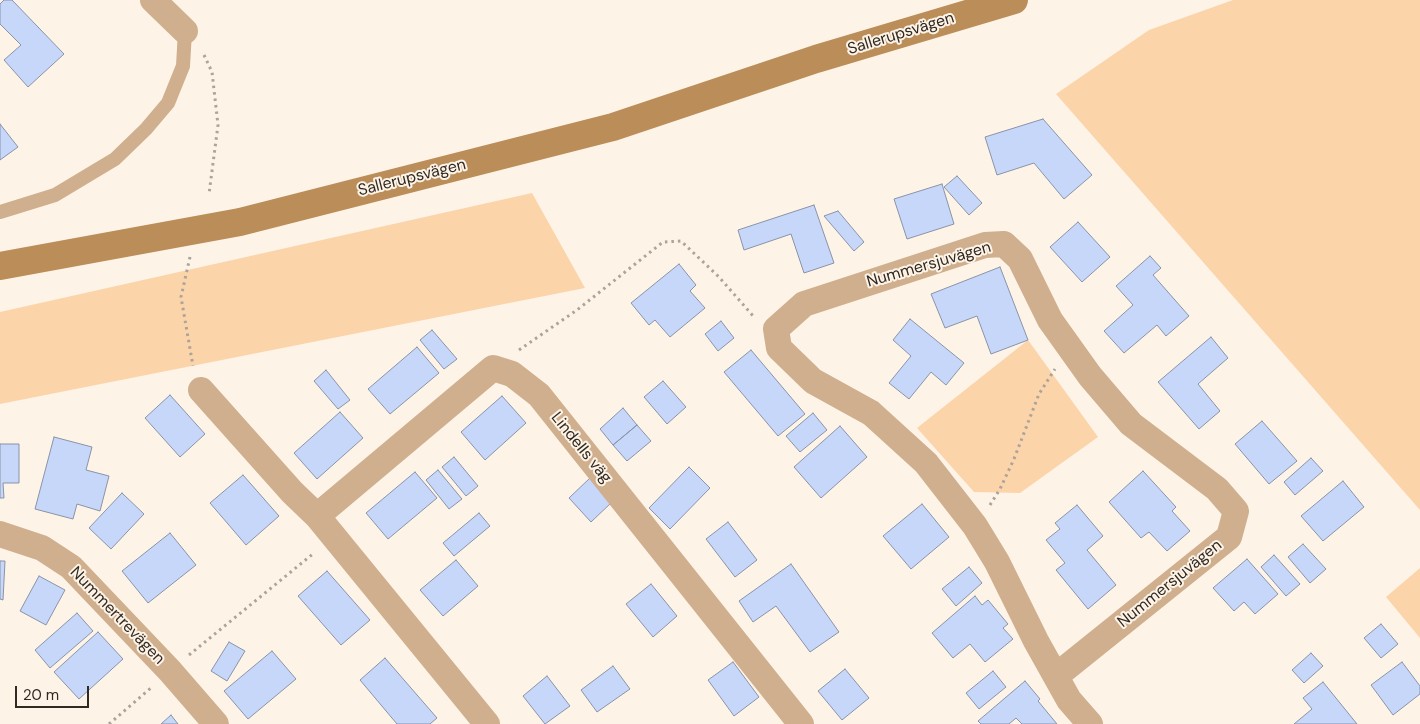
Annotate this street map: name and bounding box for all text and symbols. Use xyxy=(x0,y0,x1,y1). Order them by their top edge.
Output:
street label: Sallerupsvägen xyxy=(845,9,957,59)
street label: Sallerupsvägen xyxy=(356,155,468,201)
street label: Nummersjuvägen xyxy=(865,238,993,292)
street label: Lindells väg xyxy=(547,409,615,487)
street label: Nummersjuvägen xyxy=(1114,536,1226,632)
street label: Nummertrevägen xyxy=(66,563,168,669)
scale bar xyxy=(18,676,91,708)
text: 20 m xyxy=(23,685,59,705)

